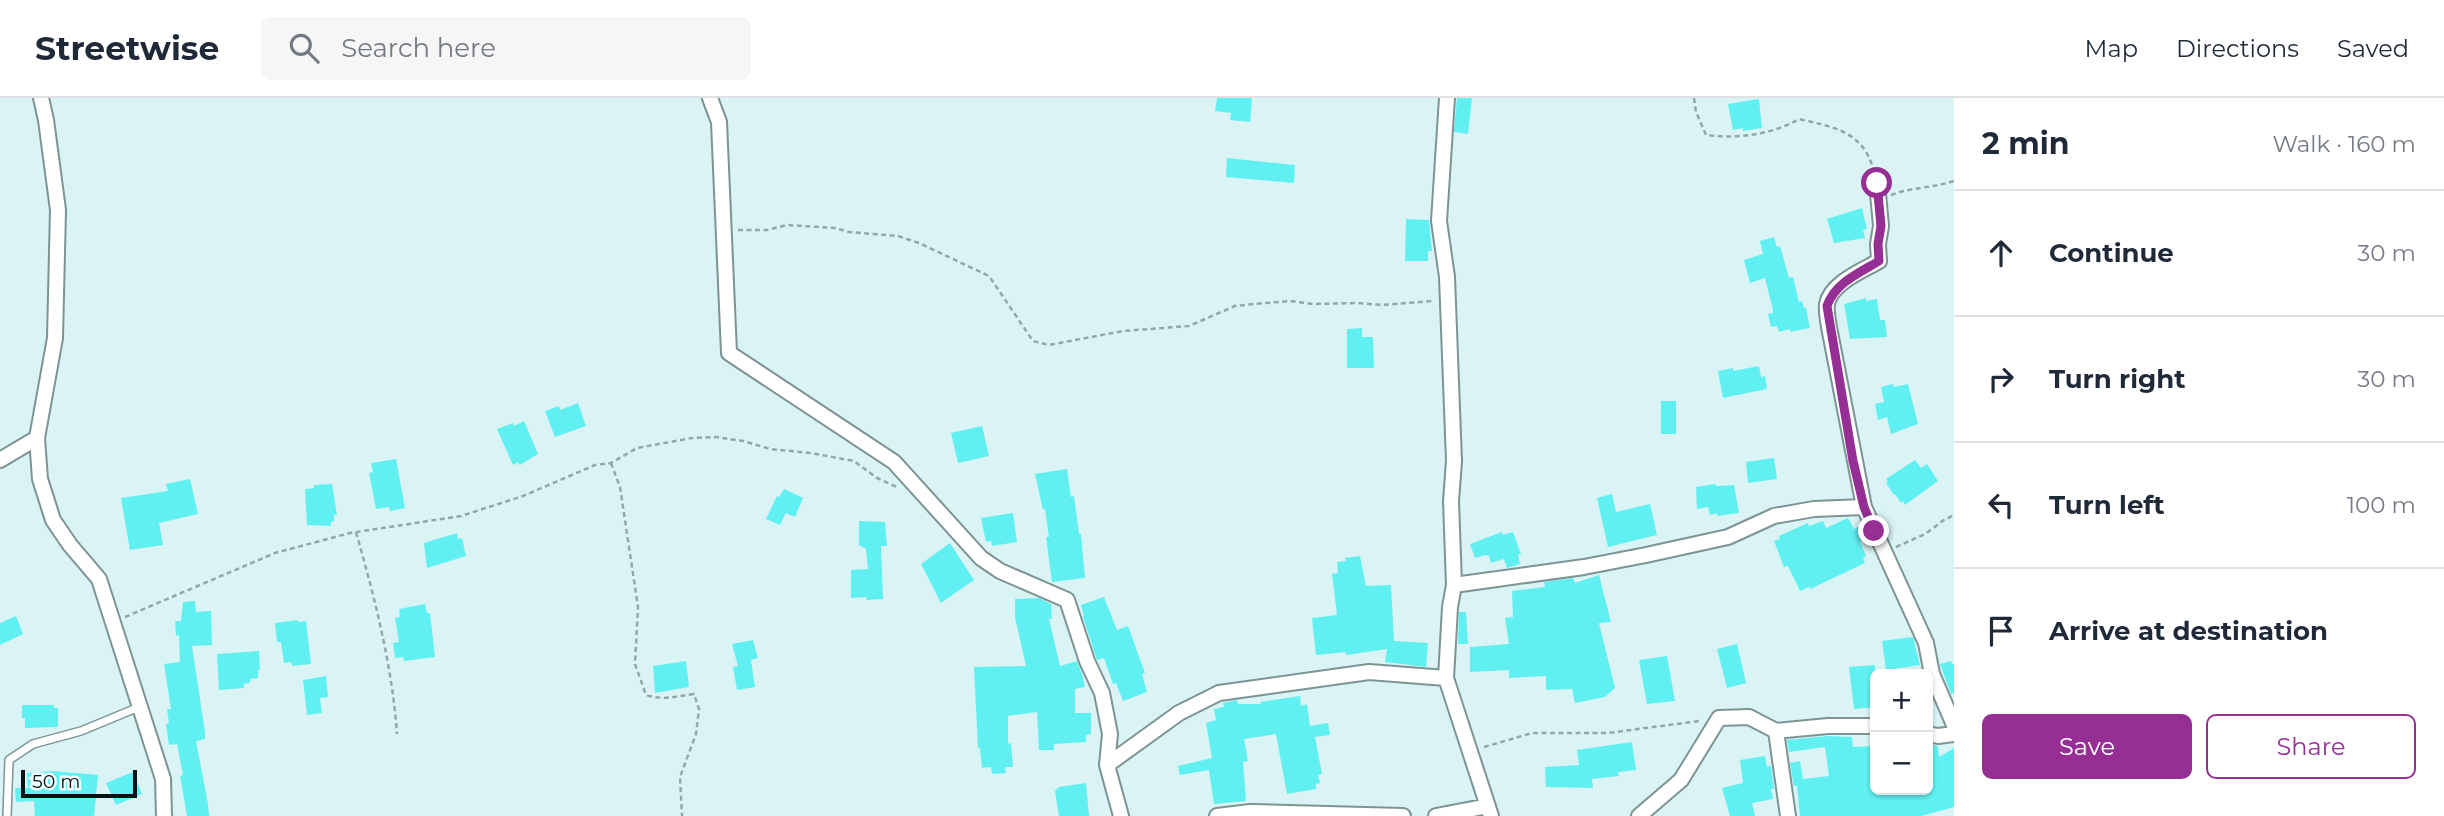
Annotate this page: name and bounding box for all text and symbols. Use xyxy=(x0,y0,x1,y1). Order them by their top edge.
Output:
search box xyxy=(261,17,751,80)
text: Streetwise xyxy=(35,28,219,68)
icon: search xyxy=(285,29,323,67)
text: Search here xyxy=(341,32,496,64)
text: Map xyxy=(2085,34,2138,63)
text: Directions xyxy=(2176,34,2299,63)
text: Saved xyxy=(2337,34,2409,63)
text: 2 min xyxy=(1982,125,2069,162)
text: Walk · 160 m xyxy=(2272,130,2416,158)
route start xyxy=(1861,167,1892,198)
icon: ahead xyxy=(1982,234,2020,272)
text: Continue xyxy=(2049,237,2174,269)
text: 30 m xyxy=(2357,239,2416,267)
icon: right xyxy=(1982,360,2020,398)
text: Turn right xyxy=(2049,363,2185,395)
text: 30 m xyxy=(2357,365,2416,393)
icon: left xyxy=(1982,486,2020,524)
text: Turn left xyxy=(2049,489,2165,521)
text: 100 m xyxy=(2347,491,2416,519)
route end xyxy=(1858,515,1889,546)
icon: arrive xyxy=(1982,612,2020,650)
text: Arrive at destination xyxy=(2049,615,2328,647)
map controls xyxy=(1870,669,1933,795)
button: + xyxy=(1870,669,1933,732)
button: Save xyxy=(1982,714,2192,779)
button: Share xyxy=(2206,714,2416,779)
button: − xyxy=(1870,732,1933,795)
scale bar xyxy=(21,767,136,799)
text: 50 m xyxy=(32,770,80,793)

